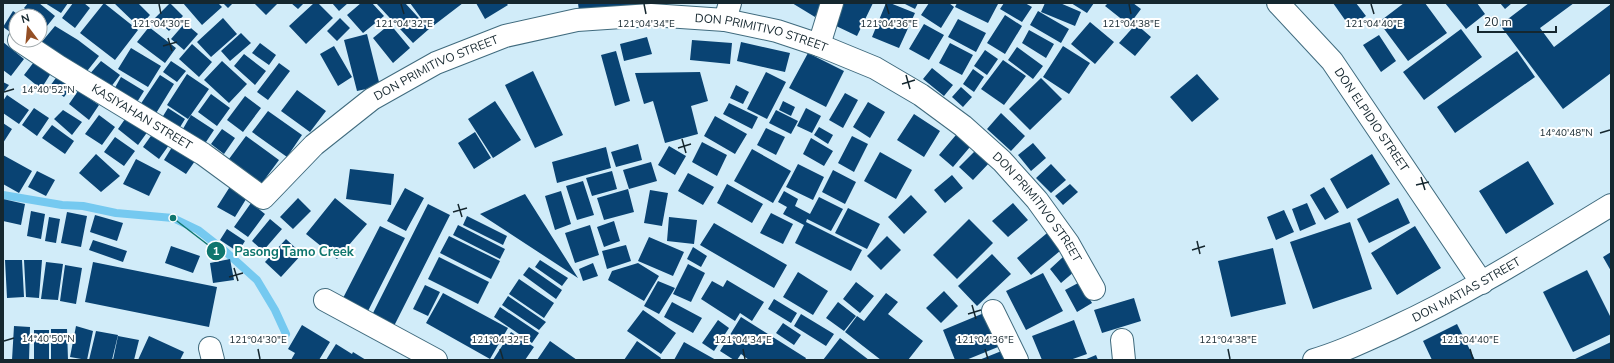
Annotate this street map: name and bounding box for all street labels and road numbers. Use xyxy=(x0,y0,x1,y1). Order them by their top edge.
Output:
street label: DON PRIMITIVO STREET xyxy=(694,10,831,56)
street label: DON PRIMITIVO STREET xyxy=(371,31,501,104)
street label: DON ELPIDIO STREET xyxy=(1331,65,1413,175)
street label: KASIYAHAN STREET xyxy=(89,80,196,154)
street label: DON PRIMITIVO STREET xyxy=(989,148,1086,266)
street label: DON MATIAS STREET xyxy=(1409,253,1524,326)

